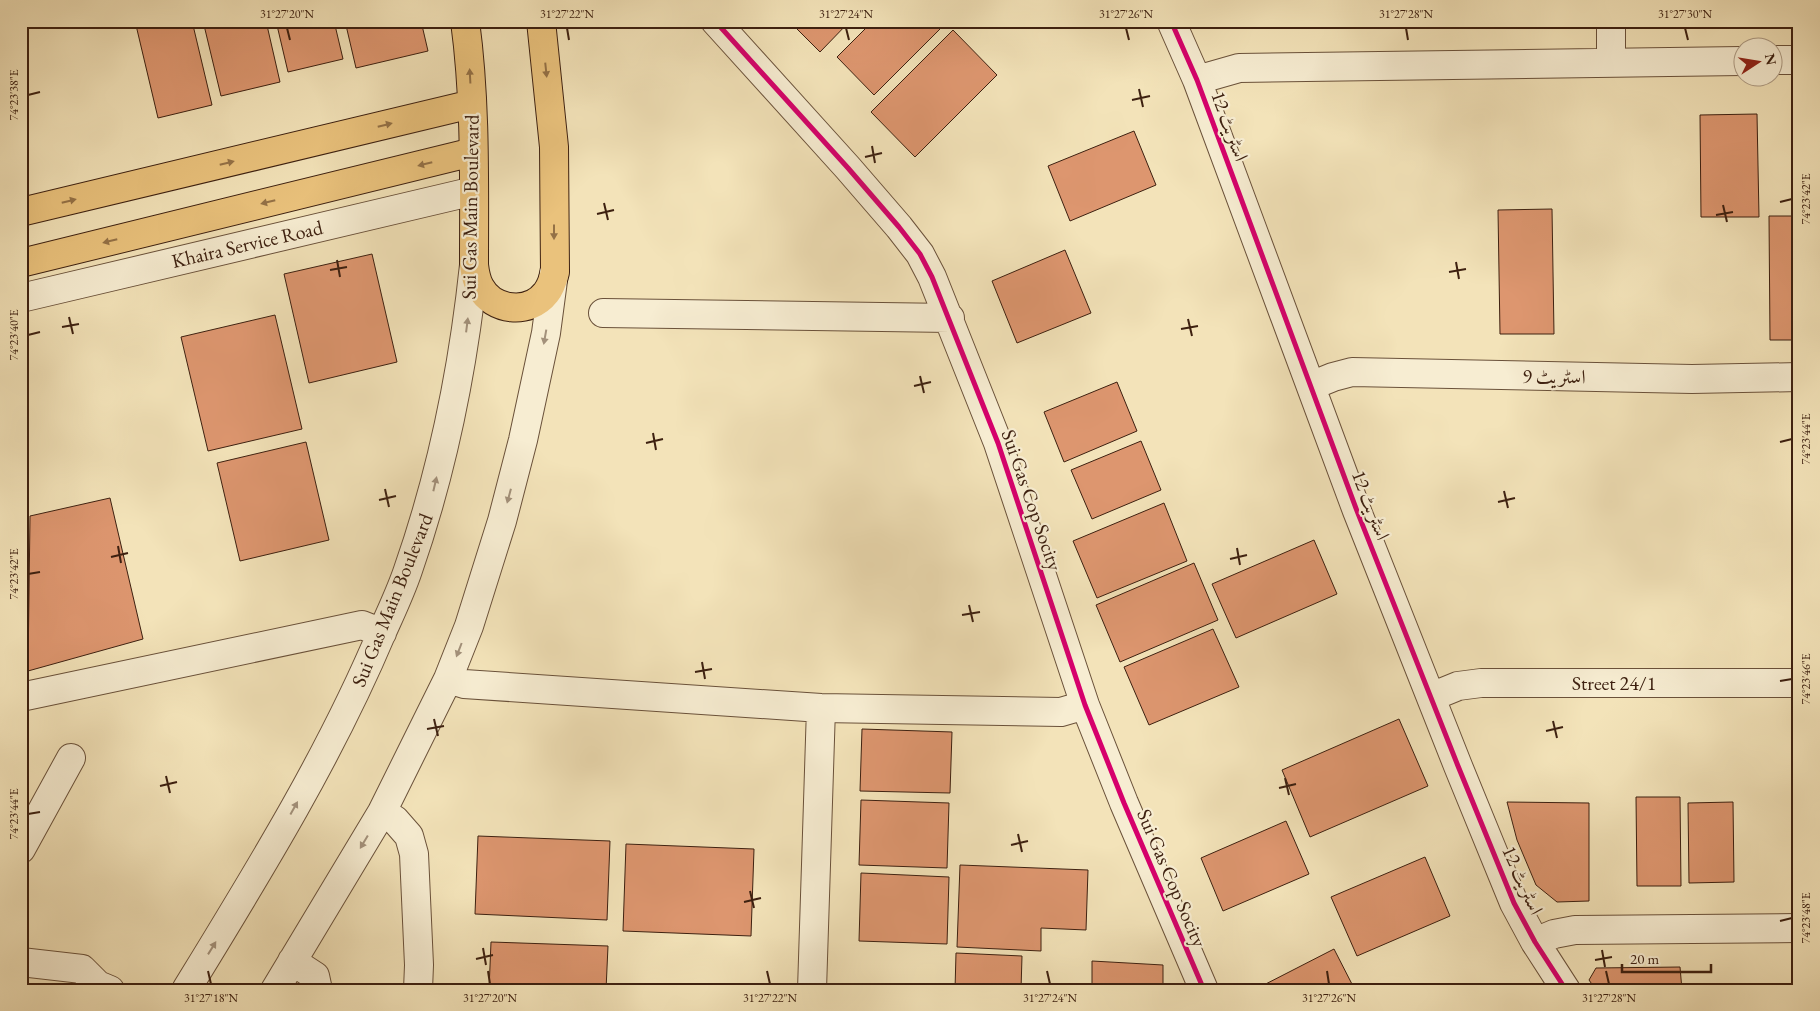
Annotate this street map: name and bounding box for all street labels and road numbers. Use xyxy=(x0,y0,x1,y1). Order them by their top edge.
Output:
street label: اسٹریٹ 12 xyxy=(1205,87,1255,165)
street label: Sui Gas Main Boulevard xyxy=(455,113,485,300)
street label: Khaira Service Road xyxy=(169,214,326,274)
street label: اسٹریٹ 9 xyxy=(1522,362,1586,390)
street label: Sui Gas Cop Socity xyxy=(996,426,1068,574)
street label: اسٹریٹ 12 xyxy=(1346,466,1396,544)
street label: Sui Gas Main Boulevard xyxy=(345,509,439,691)
street label: Street 24/1 xyxy=(1572,670,1656,696)
street label: Sui Gas Cop Socity xyxy=(1131,805,1213,951)
street label: اسٹریٹ 12 xyxy=(1496,841,1550,919)

